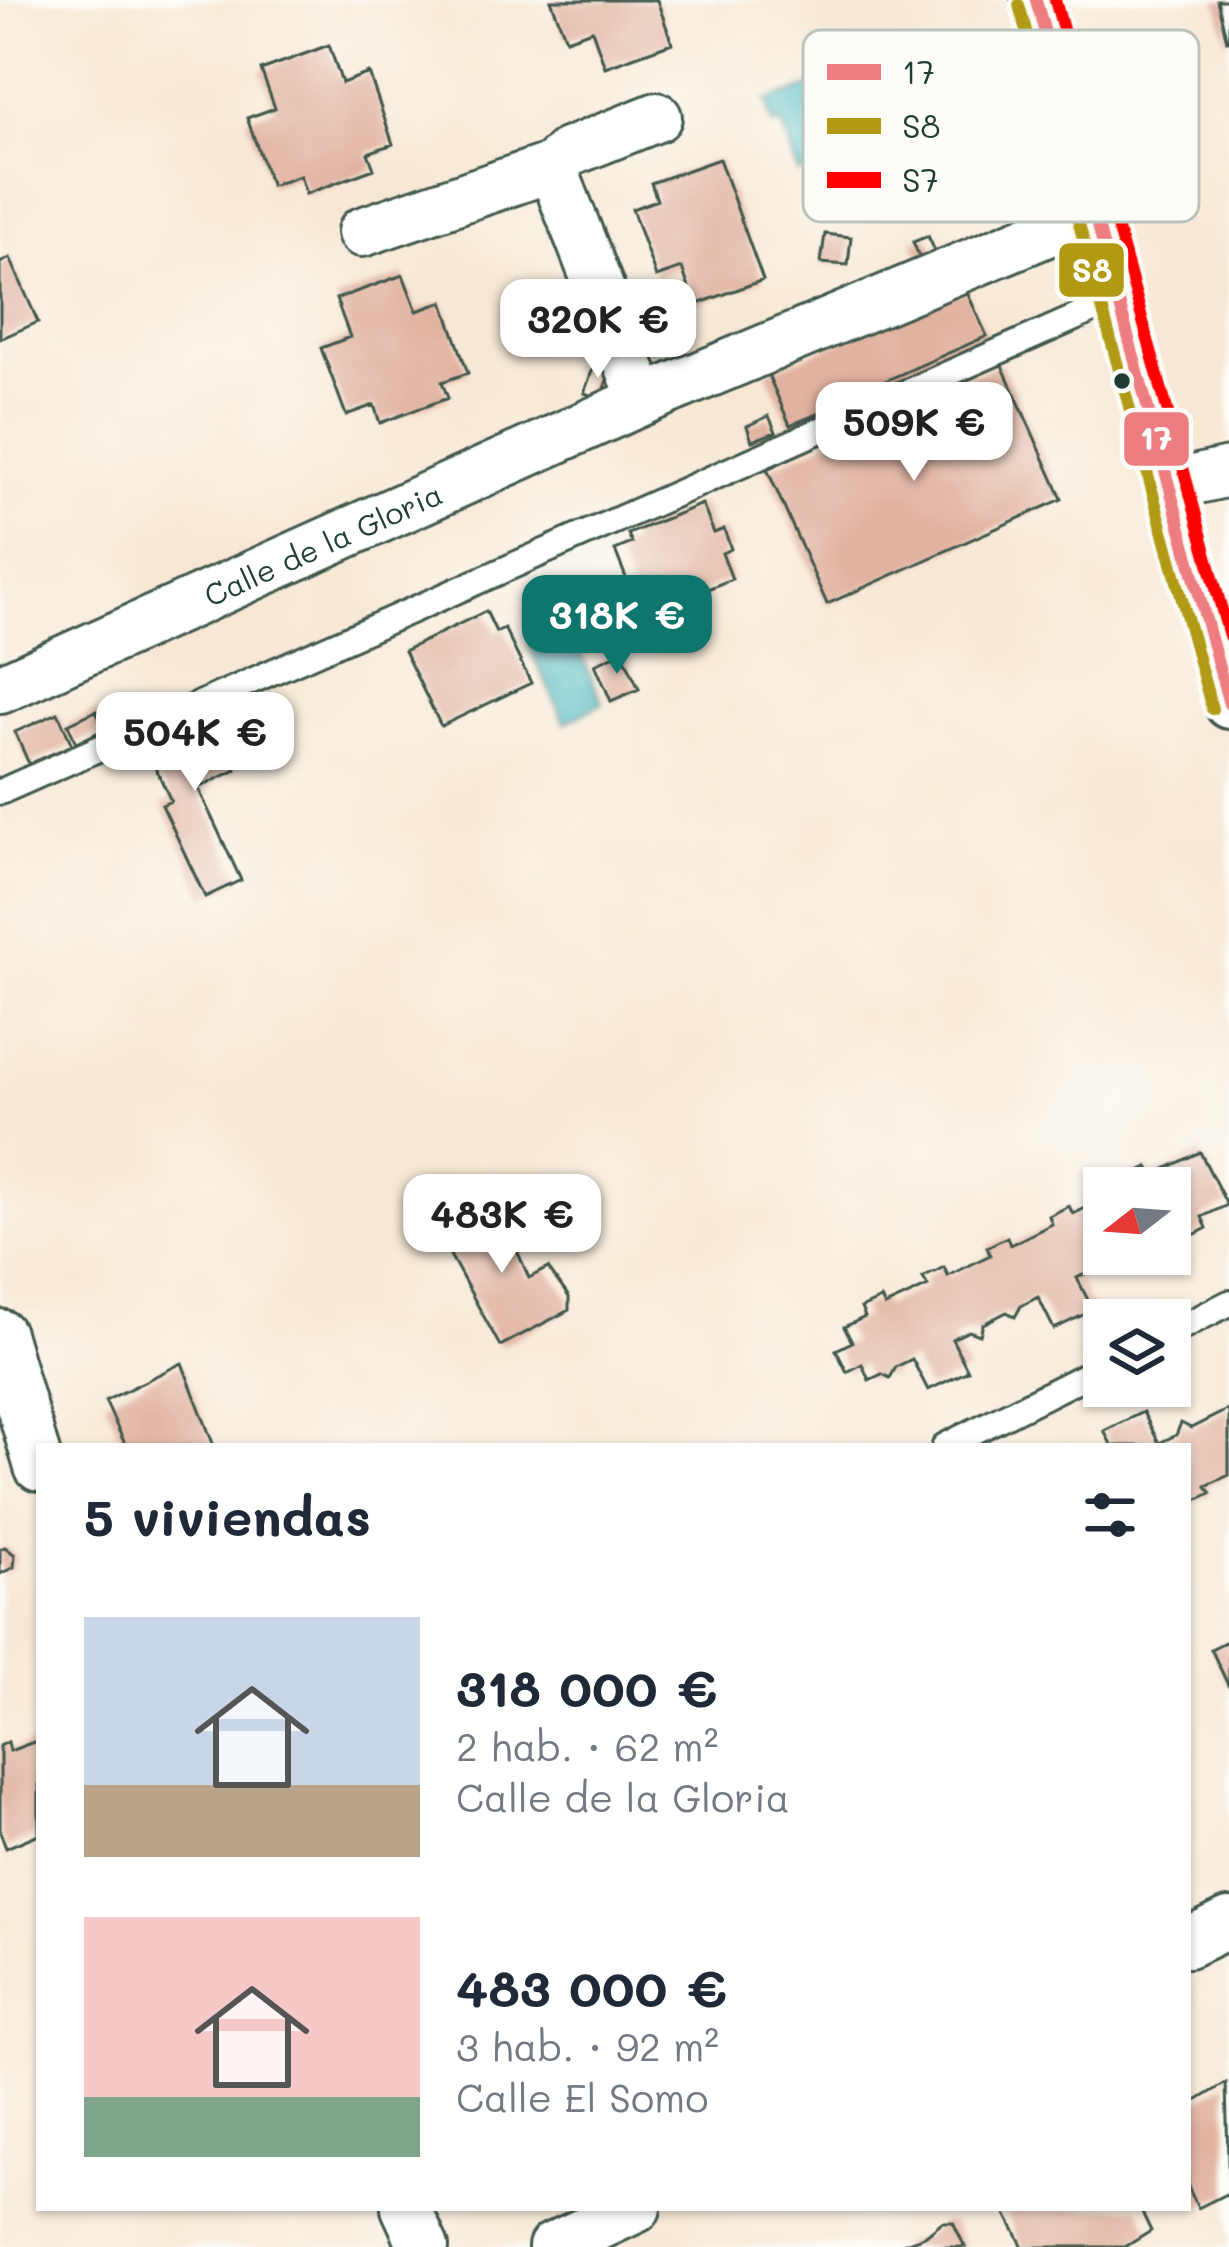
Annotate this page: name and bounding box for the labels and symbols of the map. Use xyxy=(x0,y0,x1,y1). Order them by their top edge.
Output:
legend xyxy=(803,30,1199,222)
text: 17 xyxy=(902,49,935,92)
text: S8 xyxy=(902,103,941,146)
text: S7 xyxy=(902,157,939,200)
line badge: S8 xyxy=(1057,241,1126,299)
text: S8 xyxy=(1071,247,1113,290)
pin: 320K € xyxy=(500,279,696,381)
unlabelled marker xyxy=(1111,370,1133,392)
pin: 509K € xyxy=(816,382,1012,484)
line badge: 17 xyxy=(1122,410,1191,468)
text: 17 xyxy=(1140,415,1173,458)
street label: Calle de la Gloria xyxy=(198,473,448,615)
pin: 318K € xyxy=(519,575,715,677)
pin: 504K € xyxy=(97,692,293,794)
north arrow xyxy=(1083,1167,1191,1275)
pin: 483K € xyxy=(404,1174,600,1276)

